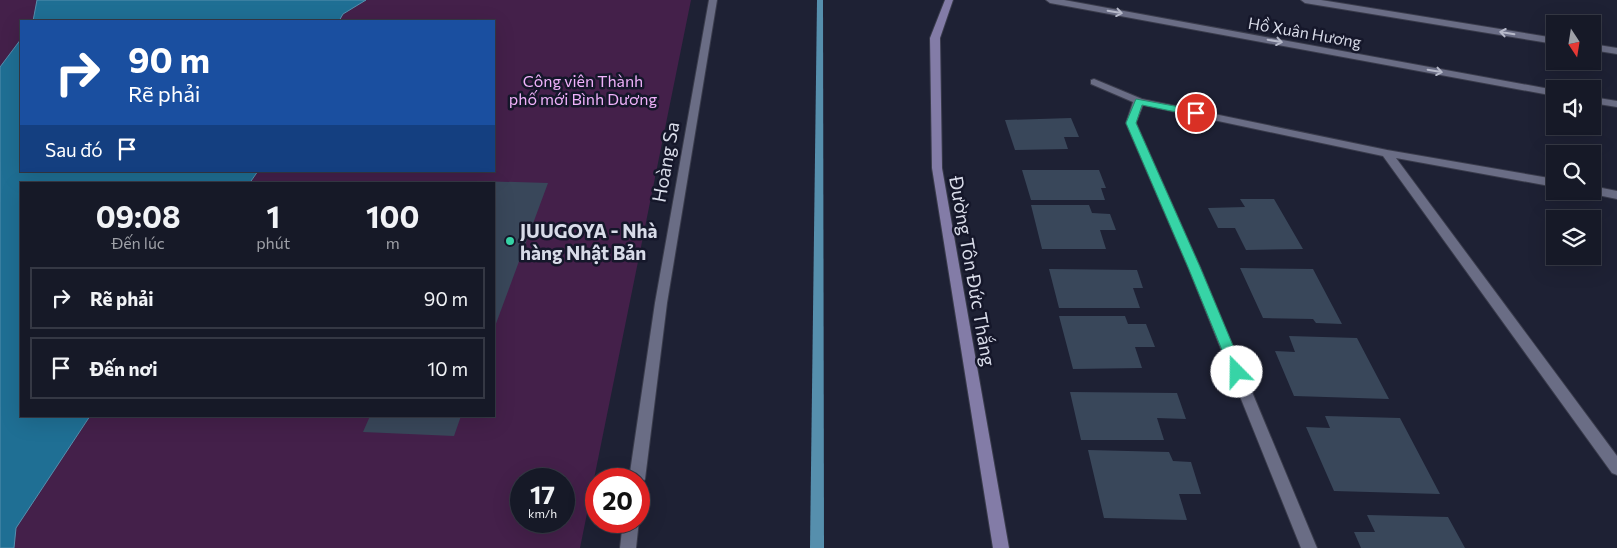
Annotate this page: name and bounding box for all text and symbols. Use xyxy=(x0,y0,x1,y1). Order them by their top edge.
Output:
one-way arrow xyxy=(1107,8,1123,17)
street label: Hồ Xuân Hương xyxy=(1247,13,1364,51)
north arrow xyxy=(1546,15,1601,70)
map controls xyxy=(1546,15,1601,265)
one-way arrow xyxy=(1499,28,1515,38)
text: 90 m xyxy=(128,37,210,80)
one-way arrow xyxy=(1267,37,1283,47)
icon: right xyxy=(45,40,110,105)
one-way arrow xyxy=(1426,66,1442,76)
park label: Công viên Thành phố mới Bình Dương xyxy=(509,71,657,108)
text: Rẽ phải xyxy=(128,80,201,107)
button: sound xyxy=(1546,80,1601,135)
pin xyxy=(1175,92,1217,134)
icon: arrive xyxy=(1182,99,1210,127)
street label: Hoàng Sa xyxy=(647,120,683,204)
icon: arrive xyxy=(113,135,141,163)
text: Sau đó xyxy=(45,138,103,161)
button: search xyxy=(1546,145,1601,200)
street label: Đường Tôn Đức Thắng xyxy=(945,173,1001,368)
text: 09:08 xyxy=(96,197,181,234)
text: 1 xyxy=(266,197,280,234)
text: 100 xyxy=(366,197,419,234)
button: layers xyxy=(1546,210,1601,265)
place label: JUUGOYA - Nhà hàng Nhật Bản xyxy=(520,219,657,265)
text: Đến lúc xyxy=(111,233,165,252)
text: phút xyxy=(256,233,290,252)
text: m xyxy=(386,233,400,252)
marker: JUUGOYA - Nhà hàng Nhật Bản xyxy=(504,235,516,247)
icon: right xyxy=(47,284,75,312)
text: Rẽ phải xyxy=(90,287,154,310)
text: 90 m xyxy=(424,287,468,310)
position arrow xyxy=(1210,345,1262,397)
icon: arrive xyxy=(47,354,75,382)
text: Đến nơi xyxy=(90,357,158,380)
text: 10 m xyxy=(427,357,468,380)
speed limit sign: 20 xyxy=(585,468,650,533)
text: 17 xyxy=(530,479,555,509)
text: km/h xyxy=(528,506,557,520)

